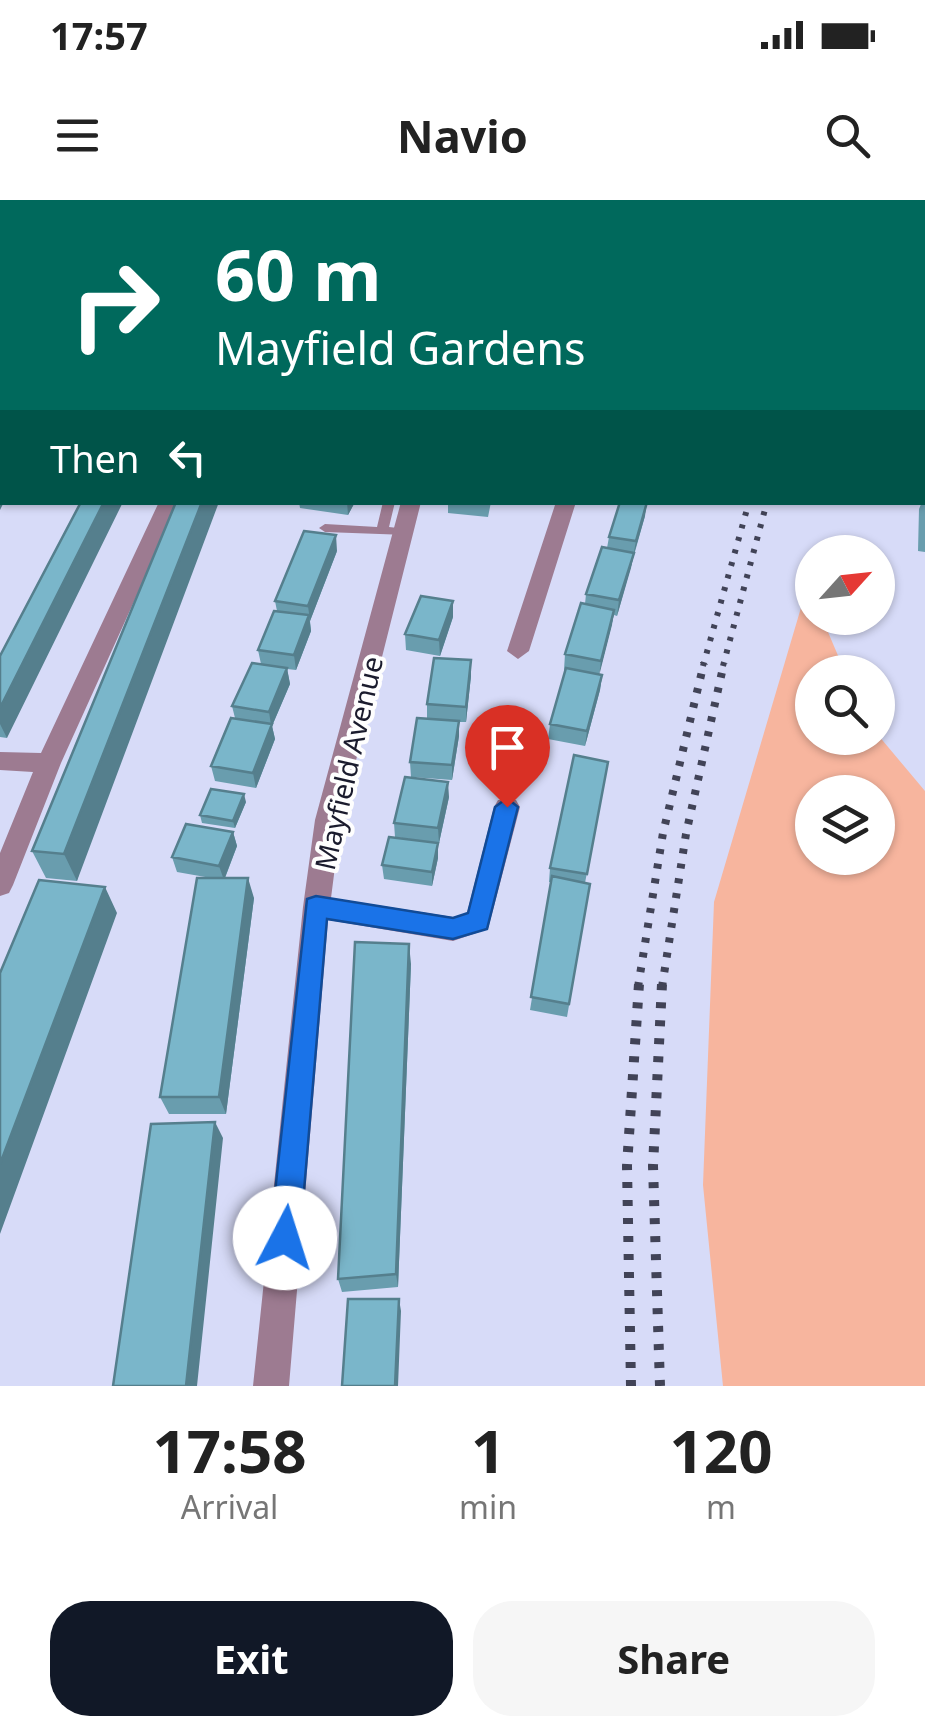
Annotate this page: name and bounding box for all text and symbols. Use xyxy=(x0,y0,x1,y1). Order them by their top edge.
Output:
text: 17:57 xyxy=(50,9,148,61)
text: Navio xyxy=(397,105,528,166)
icon: menu xyxy=(50,108,105,163)
icon: search xyxy=(820,108,875,163)
text: 60 m xyxy=(215,226,382,322)
icon: right xyxy=(50,240,180,370)
text: Mayfield Gardens xyxy=(215,317,586,378)
icon: left xyxy=(160,430,215,485)
text: Then xyxy=(50,432,140,484)
north arrow xyxy=(795,535,895,635)
map controls xyxy=(795,535,895,875)
street label: Mayfield Avenue xyxy=(305,652,391,874)
button: search xyxy=(795,655,895,755)
pin xyxy=(465,705,550,808)
icon: arrive xyxy=(480,720,535,775)
button: layers xyxy=(795,775,895,875)
position arrow xyxy=(233,1186,337,1290)
text: 17:58 xyxy=(152,1409,307,1491)
text: 1 xyxy=(471,1409,505,1491)
text: 120 xyxy=(670,1409,773,1491)
text: Arrival xyxy=(181,1485,278,1528)
text: min xyxy=(459,1485,517,1528)
text: m xyxy=(706,1485,736,1528)
button: Exit xyxy=(50,1601,453,1716)
button: Share xyxy=(473,1601,875,1716)

